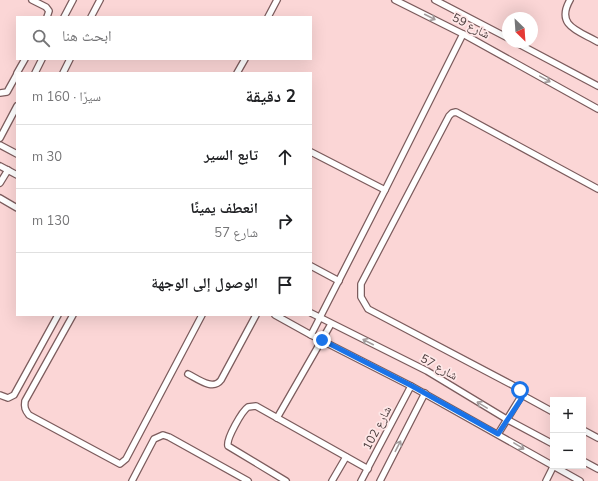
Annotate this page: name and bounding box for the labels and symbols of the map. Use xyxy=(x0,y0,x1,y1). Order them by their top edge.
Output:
street label: شارع 59 xyxy=(449,9,493,43)
north arrow xyxy=(502,12,538,48)
one-way arrow xyxy=(424,14,436,22)
one-way arrow xyxy=(539,76,551,83)
route end xyxy=(313,331,331,349)
one-way arrow xyxy=(363,338,375,346)
street label: شارع 57 xyxy=(417,350,461,384)
route start xyxy=(511,381,529,399)
one-way arrow xyxy=(476,400,488,408)
street label: شارع 102 xyxy=(359,403,395,453)
one-way arrow xyxy=(394,441,402,453)
one-way arrow xyxy=(512,443,524,451)

